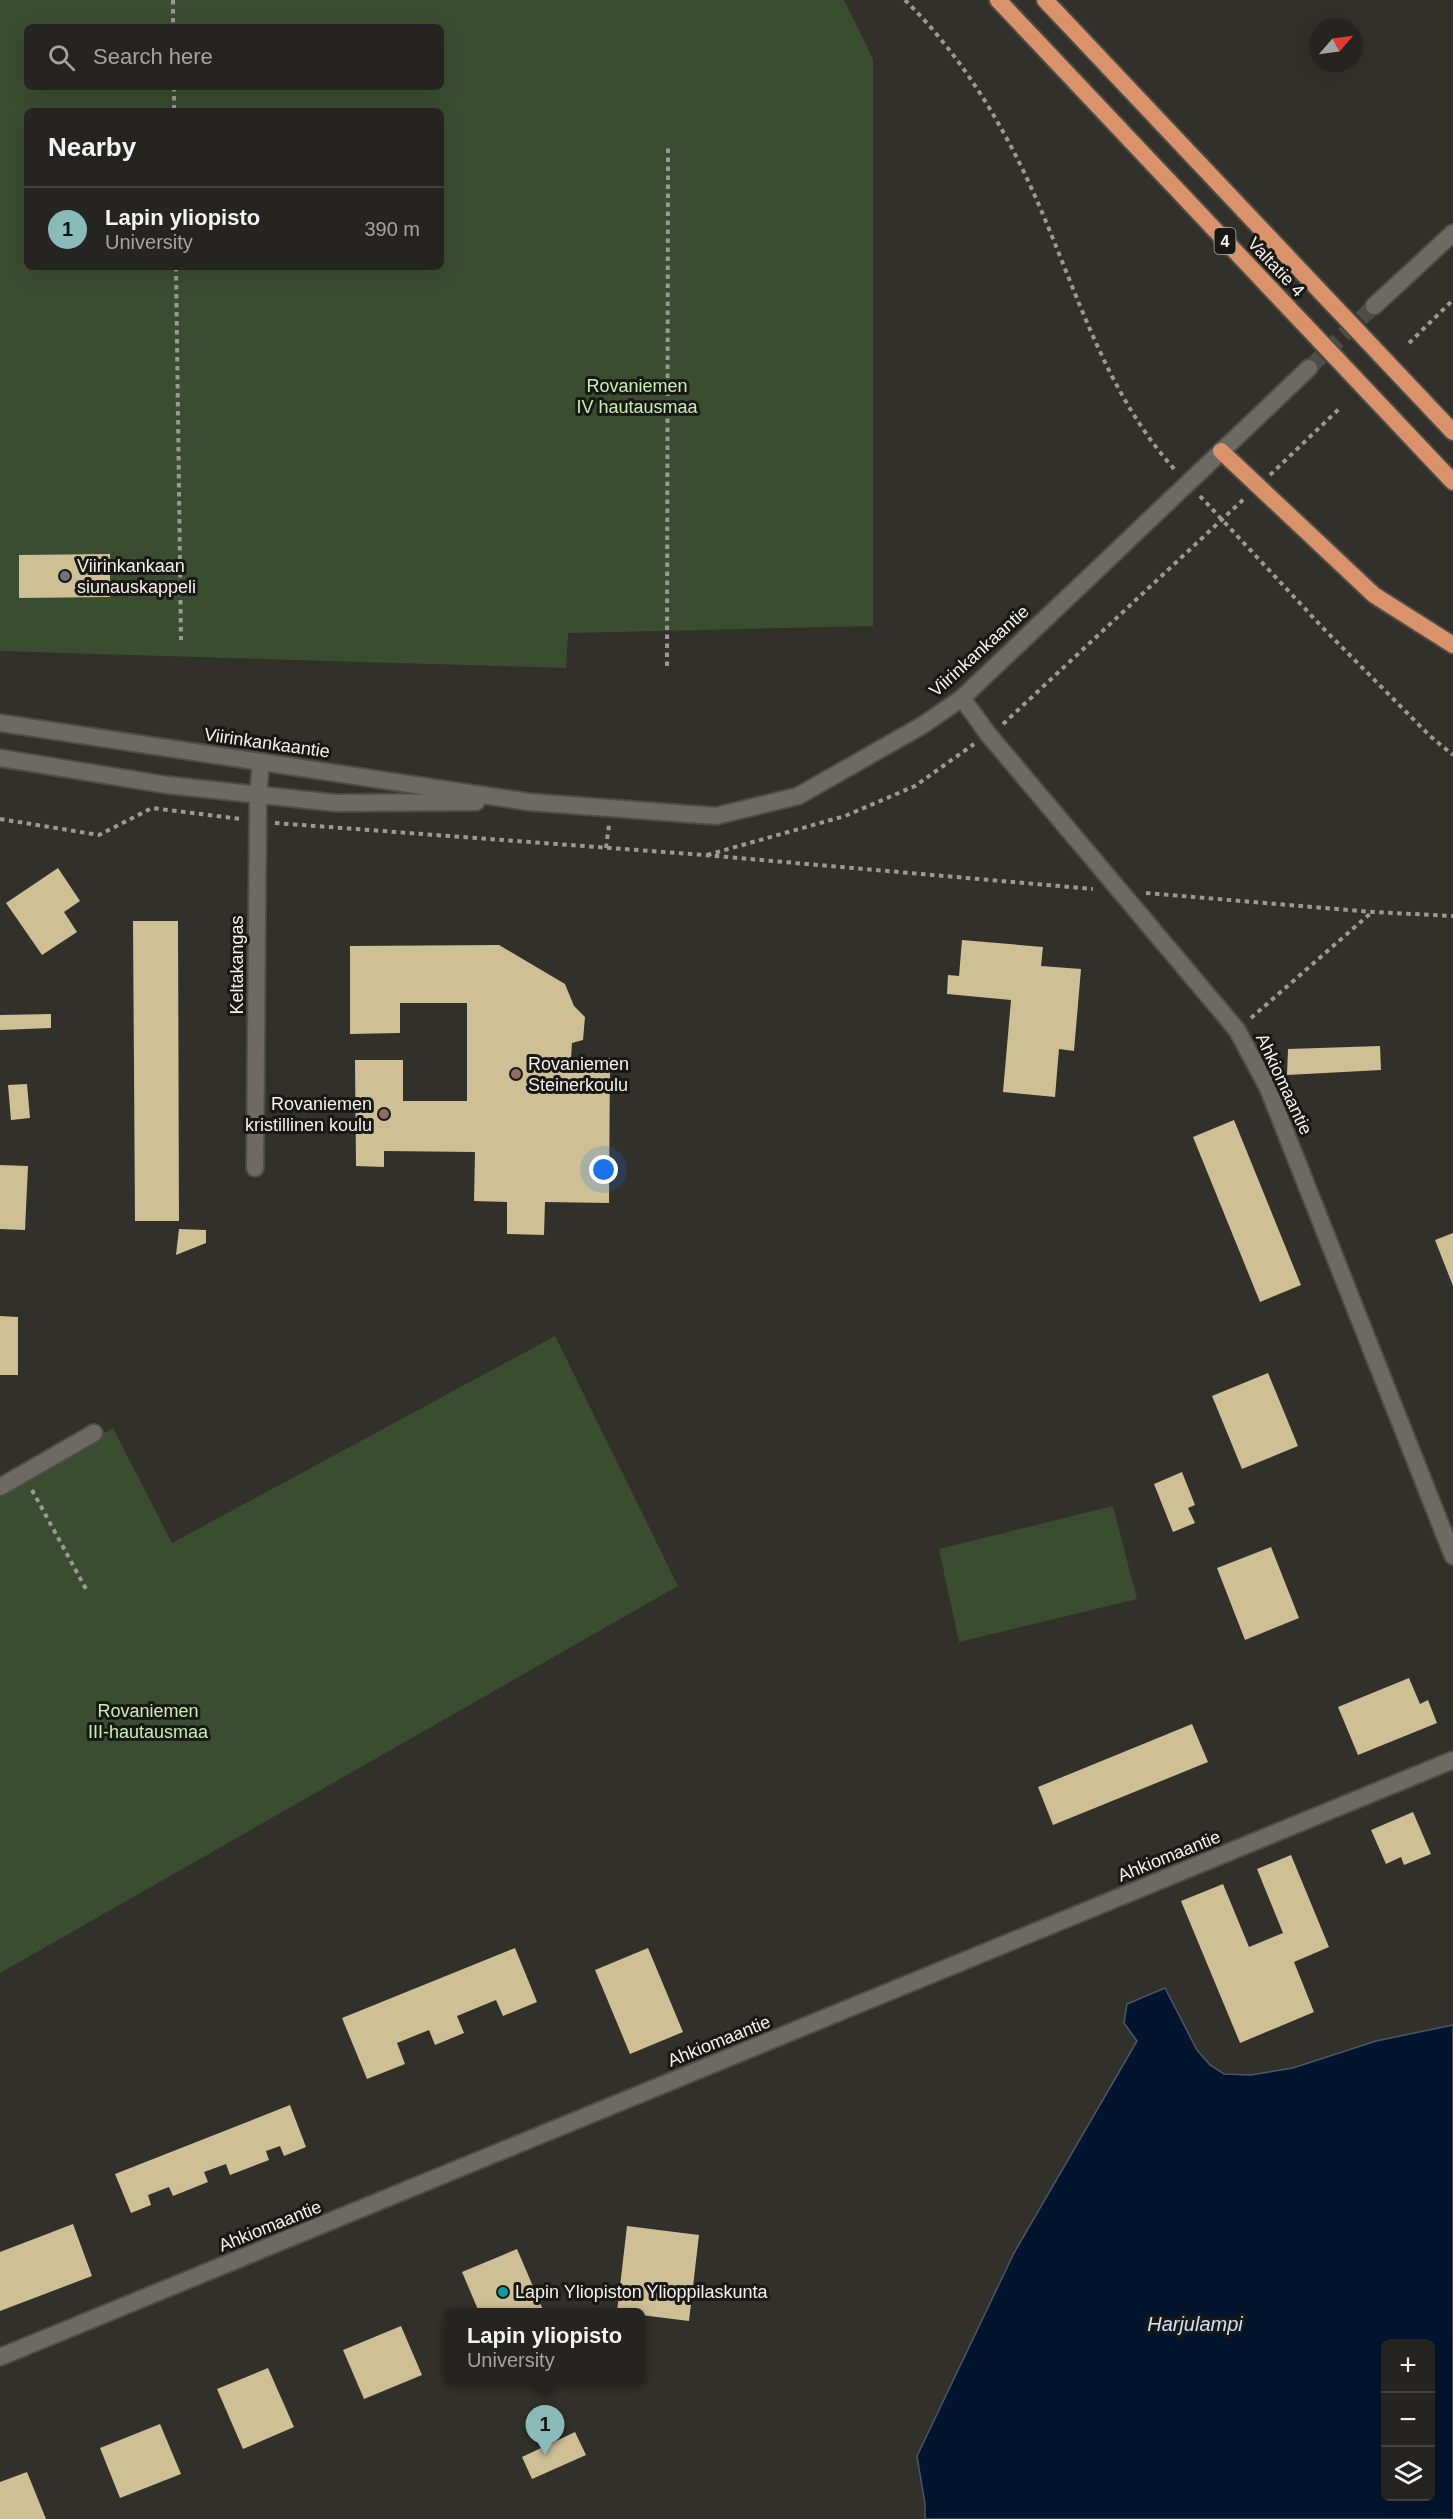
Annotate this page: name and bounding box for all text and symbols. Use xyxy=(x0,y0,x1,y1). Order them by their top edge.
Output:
north arrow xyxy=(1309,18,1363,72)
search box xyxy=(24,24,444,90)
icon: search xyxy=(45,41,78,74)
text: Search here xyxy=(93,44,213,69)
text: Nearby xyxy=(48,132,136,162)
text: Lapin yliopisto xyxy=(105,205,260,230)
text: 1 xyxy=(62,218,73,240)
text: 390 m xyxy=(364,218,420,240)
road number: 4 xyxy=(1214,228,1236,254)
text: University xyxy=(105,231,193,253)
street label: Valtatie 4 xyxy=(1244,233,1308,301)
park label: Rovaniemen IV hautausmaa xyxy=(576,376,699,417)
place label: Viirinkankaan siunauskappeli xyxy=(77,556,196,597)
marker: Viirinkankaan siunauskappeli xyxy=(58,569,72,583)
street label: Viirinkankaantie xyxy=(925,601,1033,701)
street label: Viirinkankaantie xyxy=(203,724,331,762)
street label: Keltakangas xyxy=(227,915,247,1015)
street label: Ahkiomaantie xyxy=(1252,1030,1316,1138)
place label: Rovaniemen Steinerkoulu xyxy=(528,1054,629,1095)
marker: Rovaniemen Steinerkoulu xyxy=(509,1067,523,1081)
place label: Rovaniemen kristillinen koulu xyxy=(245,1094,372,1135)
marker: Rovaniemen kristillinen koulu xyxy=(377,1107,391,1121)
your location xyxy=(589,1155,618,1184)
park label: Rovaniemen III-hautausmaa xyxy=(88,1701,209,1742)
street label: Ahkiomaantie xyxy=(1115,1826,1223,1886)
street label: Ahkiomaantie xyxy=(665,2011,773,2071)
street label: Ahkiomaantie xyxy=(216,2196,324,2256)
place label: Lapin Yliopiston Ylioppilaskunta xyxy=(515,2282,769,2302)
marker: Lapin Yliopiston Ylioppilaskunta xyxy=(496,2285,510,2299)
popup xyxy=(444,2308,645,2386)
water label: Harjulampi xyxy=(1147,2313,1243,2335)
text: Lapin yliopisto xyxy=(467,2323,622,2348)
map controls xyxy=(1381,2339,1435,2501)
button: + xyxy=(1381,2339,1435,2393)
text: University xyxy=(467,2349,555,2371)
button: − xyxy=(1381,2393,1435,2447)
pin: 1 xyxy=(526,2406,564,2455)
button: layers xyxy=(1381,2447,1435,2501)

